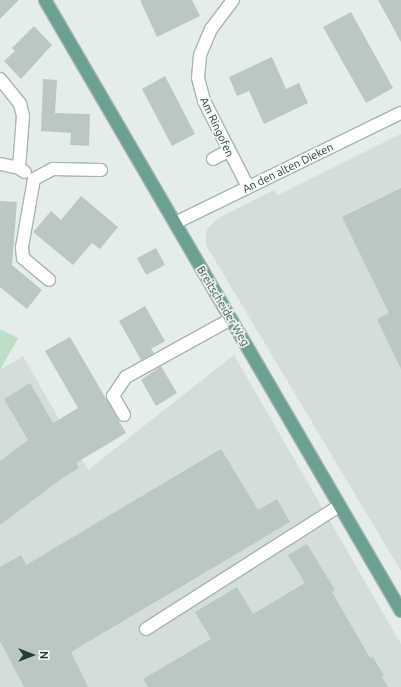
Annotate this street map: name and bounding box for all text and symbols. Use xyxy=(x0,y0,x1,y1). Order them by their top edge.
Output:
street label: Am Ringofen xyxy=(197,95,237,159)
street label: An den alten Dieken xyxy=(241,140,335,196)
street label: Breitscheider Weg xyxy=(194,264,252,348)
north arrow xyxy=(12,635,52,675)
text: N xyxy=(38,651,50,659)

